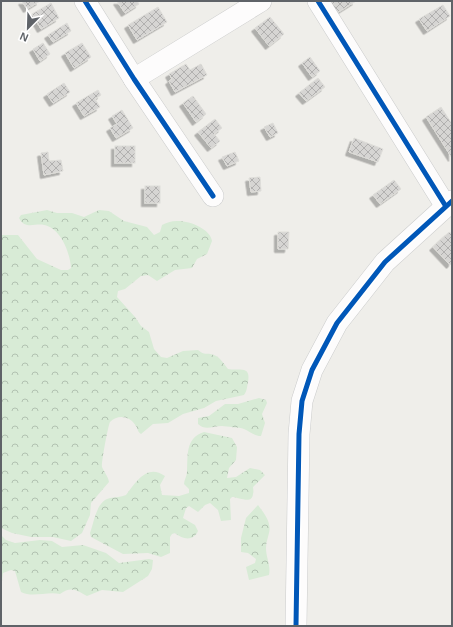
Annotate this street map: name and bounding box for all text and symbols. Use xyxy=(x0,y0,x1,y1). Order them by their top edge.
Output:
north arrow xyxy=(8,8,48,48)
text: N xyxy=(18,30,30,44)

